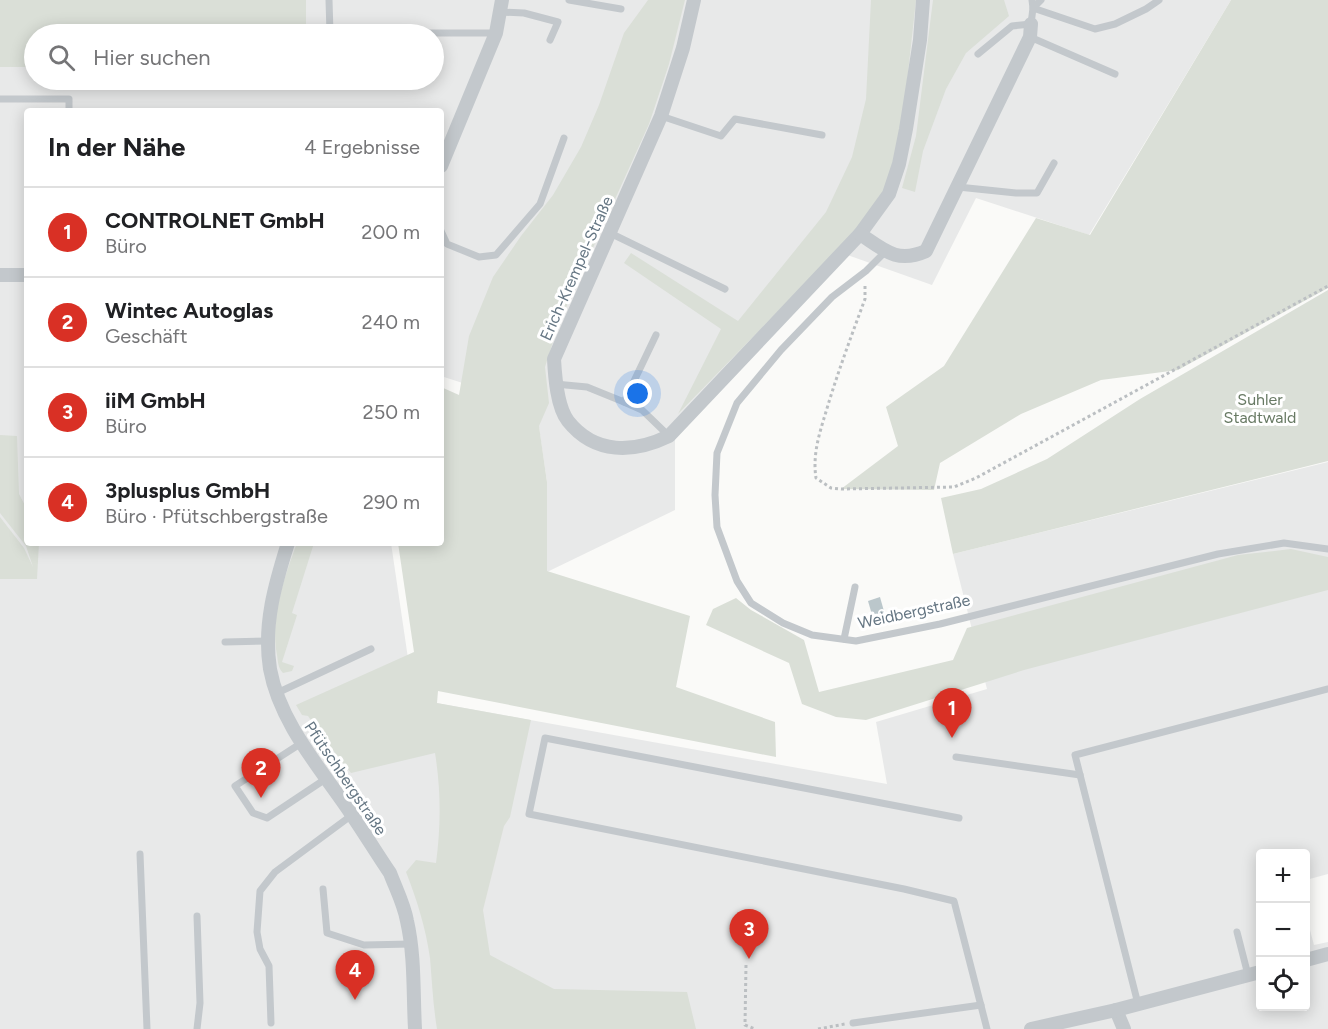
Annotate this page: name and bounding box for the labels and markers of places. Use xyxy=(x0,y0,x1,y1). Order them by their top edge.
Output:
pin: 1 xyxy=(932,688,972,738)
pin: 2 xyxy=(242,748,280,798)
pin: 3 xyxy=(730,910,768,959)
pin: 4 xyxy=(336,950,374,1000)

